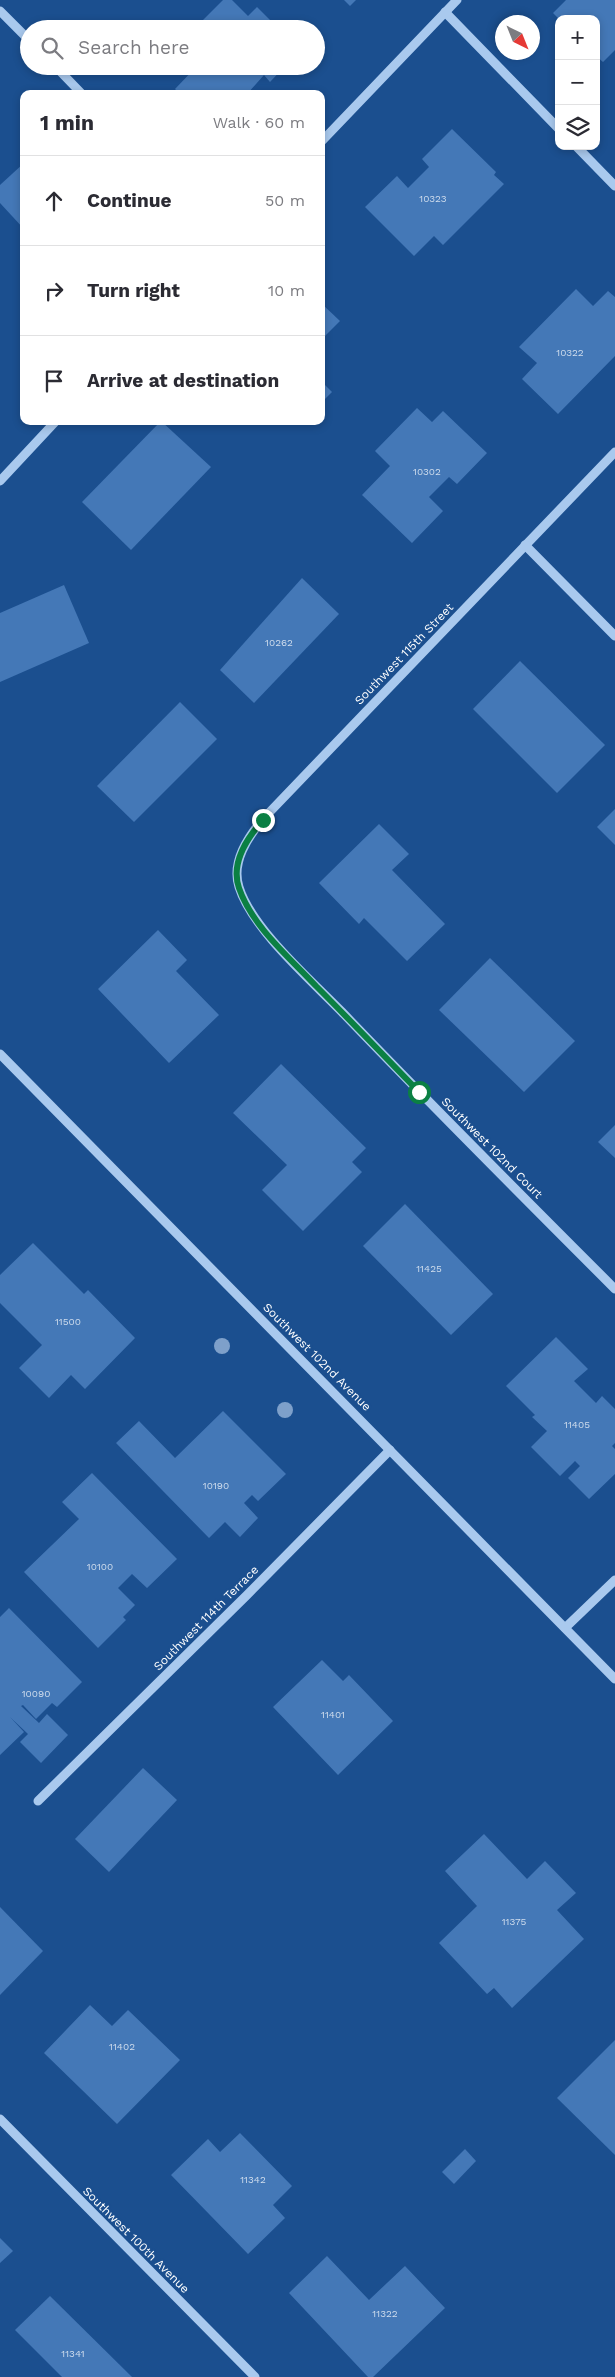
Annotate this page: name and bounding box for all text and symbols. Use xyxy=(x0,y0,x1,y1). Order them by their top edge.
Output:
north arrow xyxy=(495,15,540,60)
map controls xyxy=(555,15,600,150)
button: + xyxy=(555,15,600,60)
search box xyxy=(20,20,325,75)
icon: search xyxy=(38,34,66,62)
text: Search here xyxy=(78,36,189,59)
button: − xyxy=(555,60,600,105)
button: layers xyxy=(555,105,600,150)
text: 1 min xyxy=(40,110,94,135)
text: Walk · 60 m xyxy=(213,113,305,132)
icon: ahead xyxy=(40,187,68,215)
text: Continue xyxy=(87,189,171,212)
text: 50 m xyxy=(265,191,305,210)
house number: 10323 xyxy=(419,193,447,204)
icon: right xyxy=(40,277,68,305)
text: Turn right xyxy=(87,279,180,302)
text: 10 m xyxy=(268,281,305,300)
house number: 10322 xyxy=(556,347,584,358)
icon: arrive xyxy=(40,367,68,395)
text: Arrive at destination xyxy=(87,369,279,392)
house number: 10302 xyxy=(413,466,441,477)
street label: Southwest 115th Street xyxy=(352,600,456,708)
house number: 10262 xyxy=(265,637,293,648)
route end xyxy=(252,809,275,832)
route start xyxy=(408,1081,431,1104)
street label: Southwest 102nd Court xyxy=(439,1095,545,1201)
house number: 11425 xyxy=(416,1263,442,1274)
street label: Southwest 102nd Avenue xyxy=(260,1300,374,1414)
house number: 11500 xyxy=(55,1316,81,1327)
house number: 11405 xyxy=(564,1419,590,1430)
house number: 10190 xyxy=(203,1480,229,1491)
house number: 10100 xyxy=(87,1561,113,1572)
street label: Southwest 114th Terrace xyxy=(151,1563,261,1673)
house number: 10090 xyxy=(22,1688,50,1699)
house number: 11401 xyxy=(321,1709,345,1720)
house number: 11375 xyxy=(502,1916,527,1927)
house number: 11402 xyxy=(109,2041,135,2052)
house number: 11342 xyxy=(240,2174,266,2185)
street label: Southwest 100th Avenue xyxy=(80,2184,192,2296)
house number: 11322 xyxy=(372,2308,398,2319)
house number: 11341 xyxy=(61,2348,85,2359)

